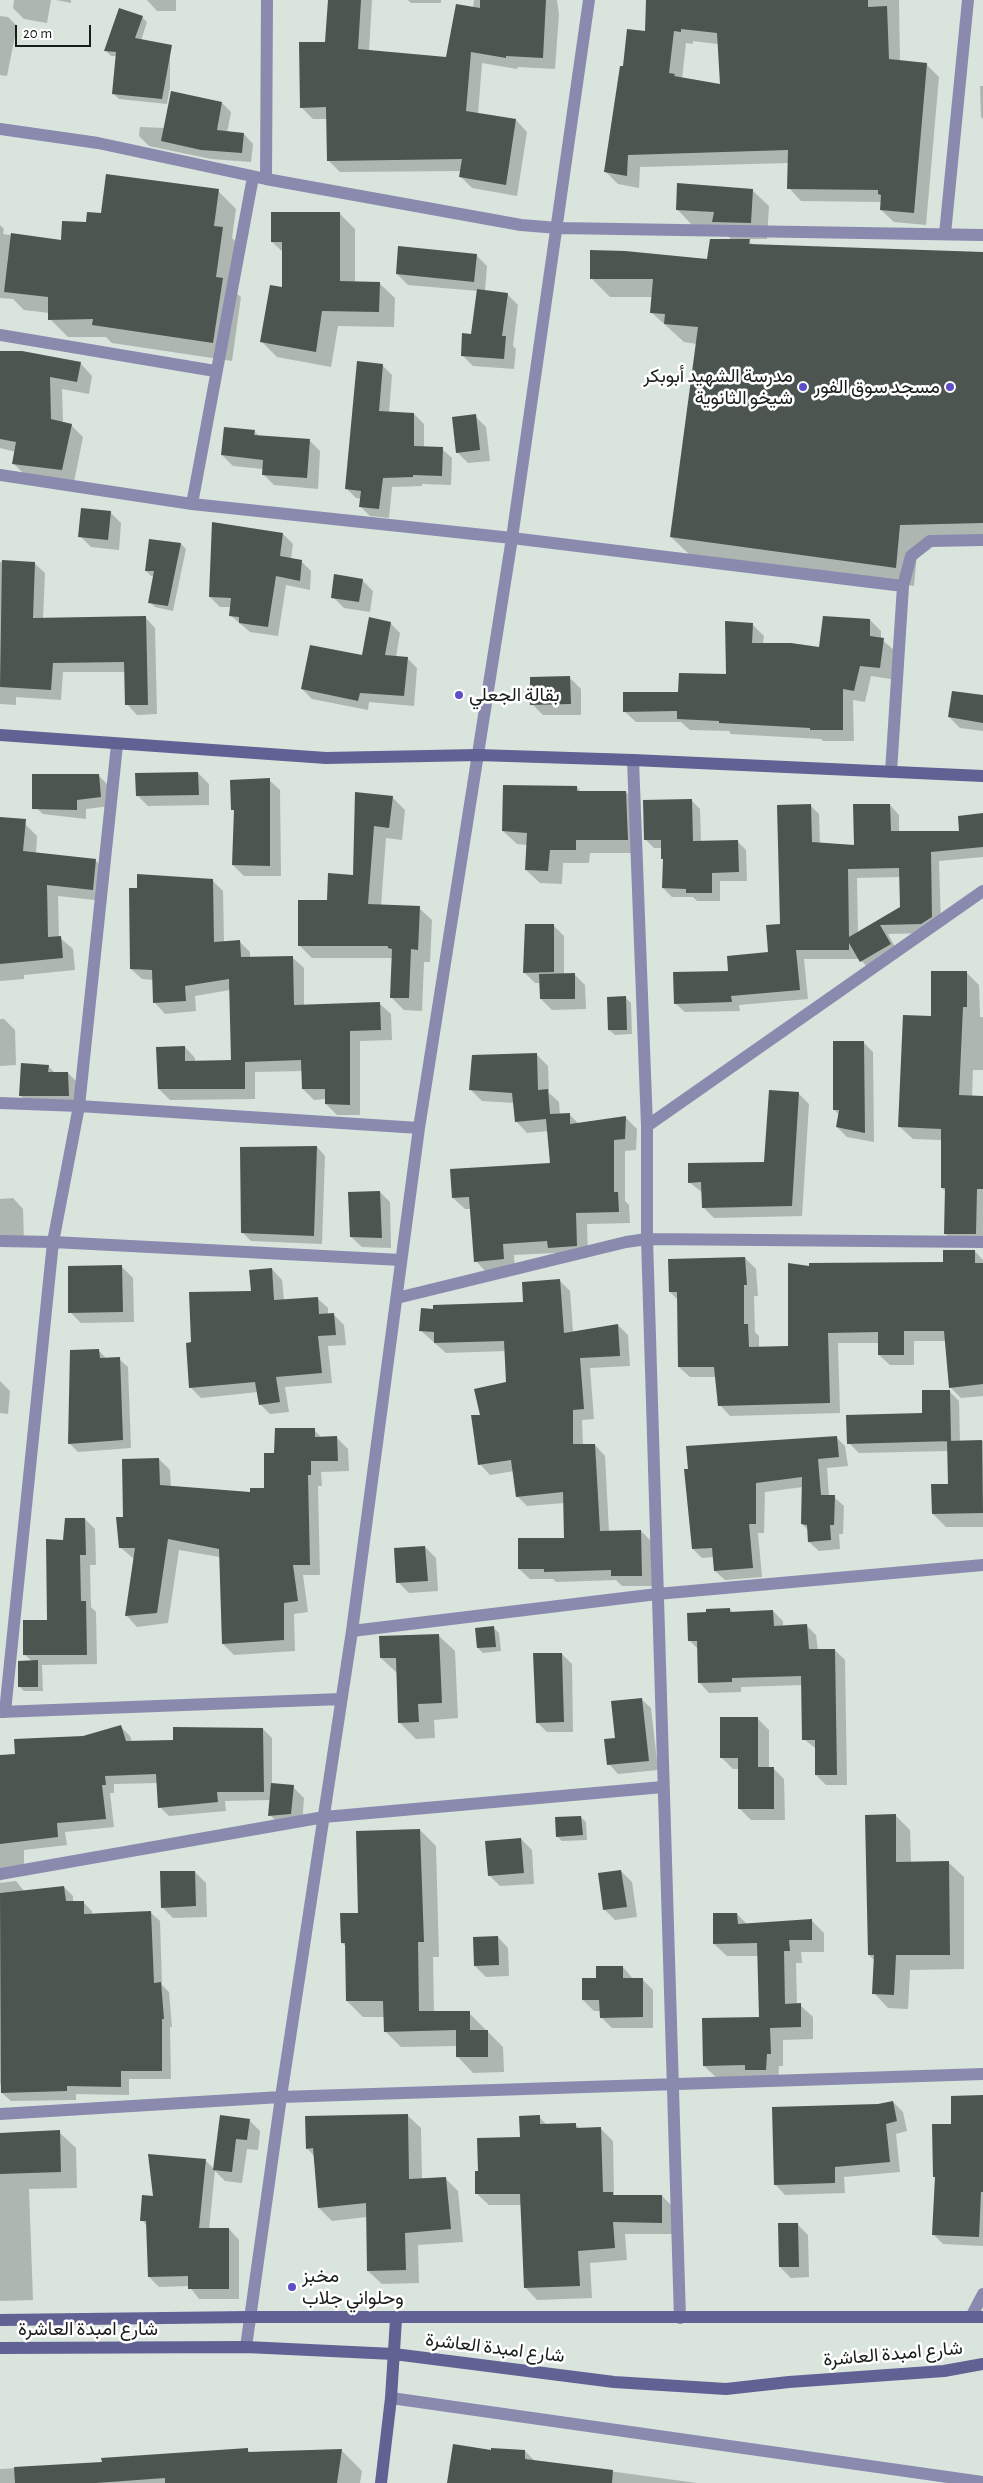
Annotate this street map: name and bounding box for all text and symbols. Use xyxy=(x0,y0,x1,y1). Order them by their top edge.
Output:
scale bar xyxy=(18,15,94,47)
text: 20 m xyxy=(23,26,52,41)
place label: مدرسة الشهيد أبوبكر شيخو الثانوية xyxy=(643,365,793,409)
place label: مسجد سوق الفور xyxy=(814,376,940,398)
marker: مدرسة الشهيد أبوبكر شيخو الثانوية xyxy=(797,381,809,393)
marker: مسجد سوق الفور xyxy=(944,381,956,393)
place label: بقالة الجعلي xyxy=(469,684,560,706)
marker: بقالة الجعلي xyxy=(453,689,465,701)
place label: مخبز وحلواني جلاب xyxy=(302,2265,404,2309)
marker: مخبز وحلواني جلاب xyxy=(286,2281,298,2293)
street label: شارع امبدة العاشرة xyxy=(18,2318,158,2340)
street label: شارع امبدة العاشرة xyxy=(424,2328,566,2368)
street label: شارع امبدة العاشرة xyxy=(822,2337,964,2371)

